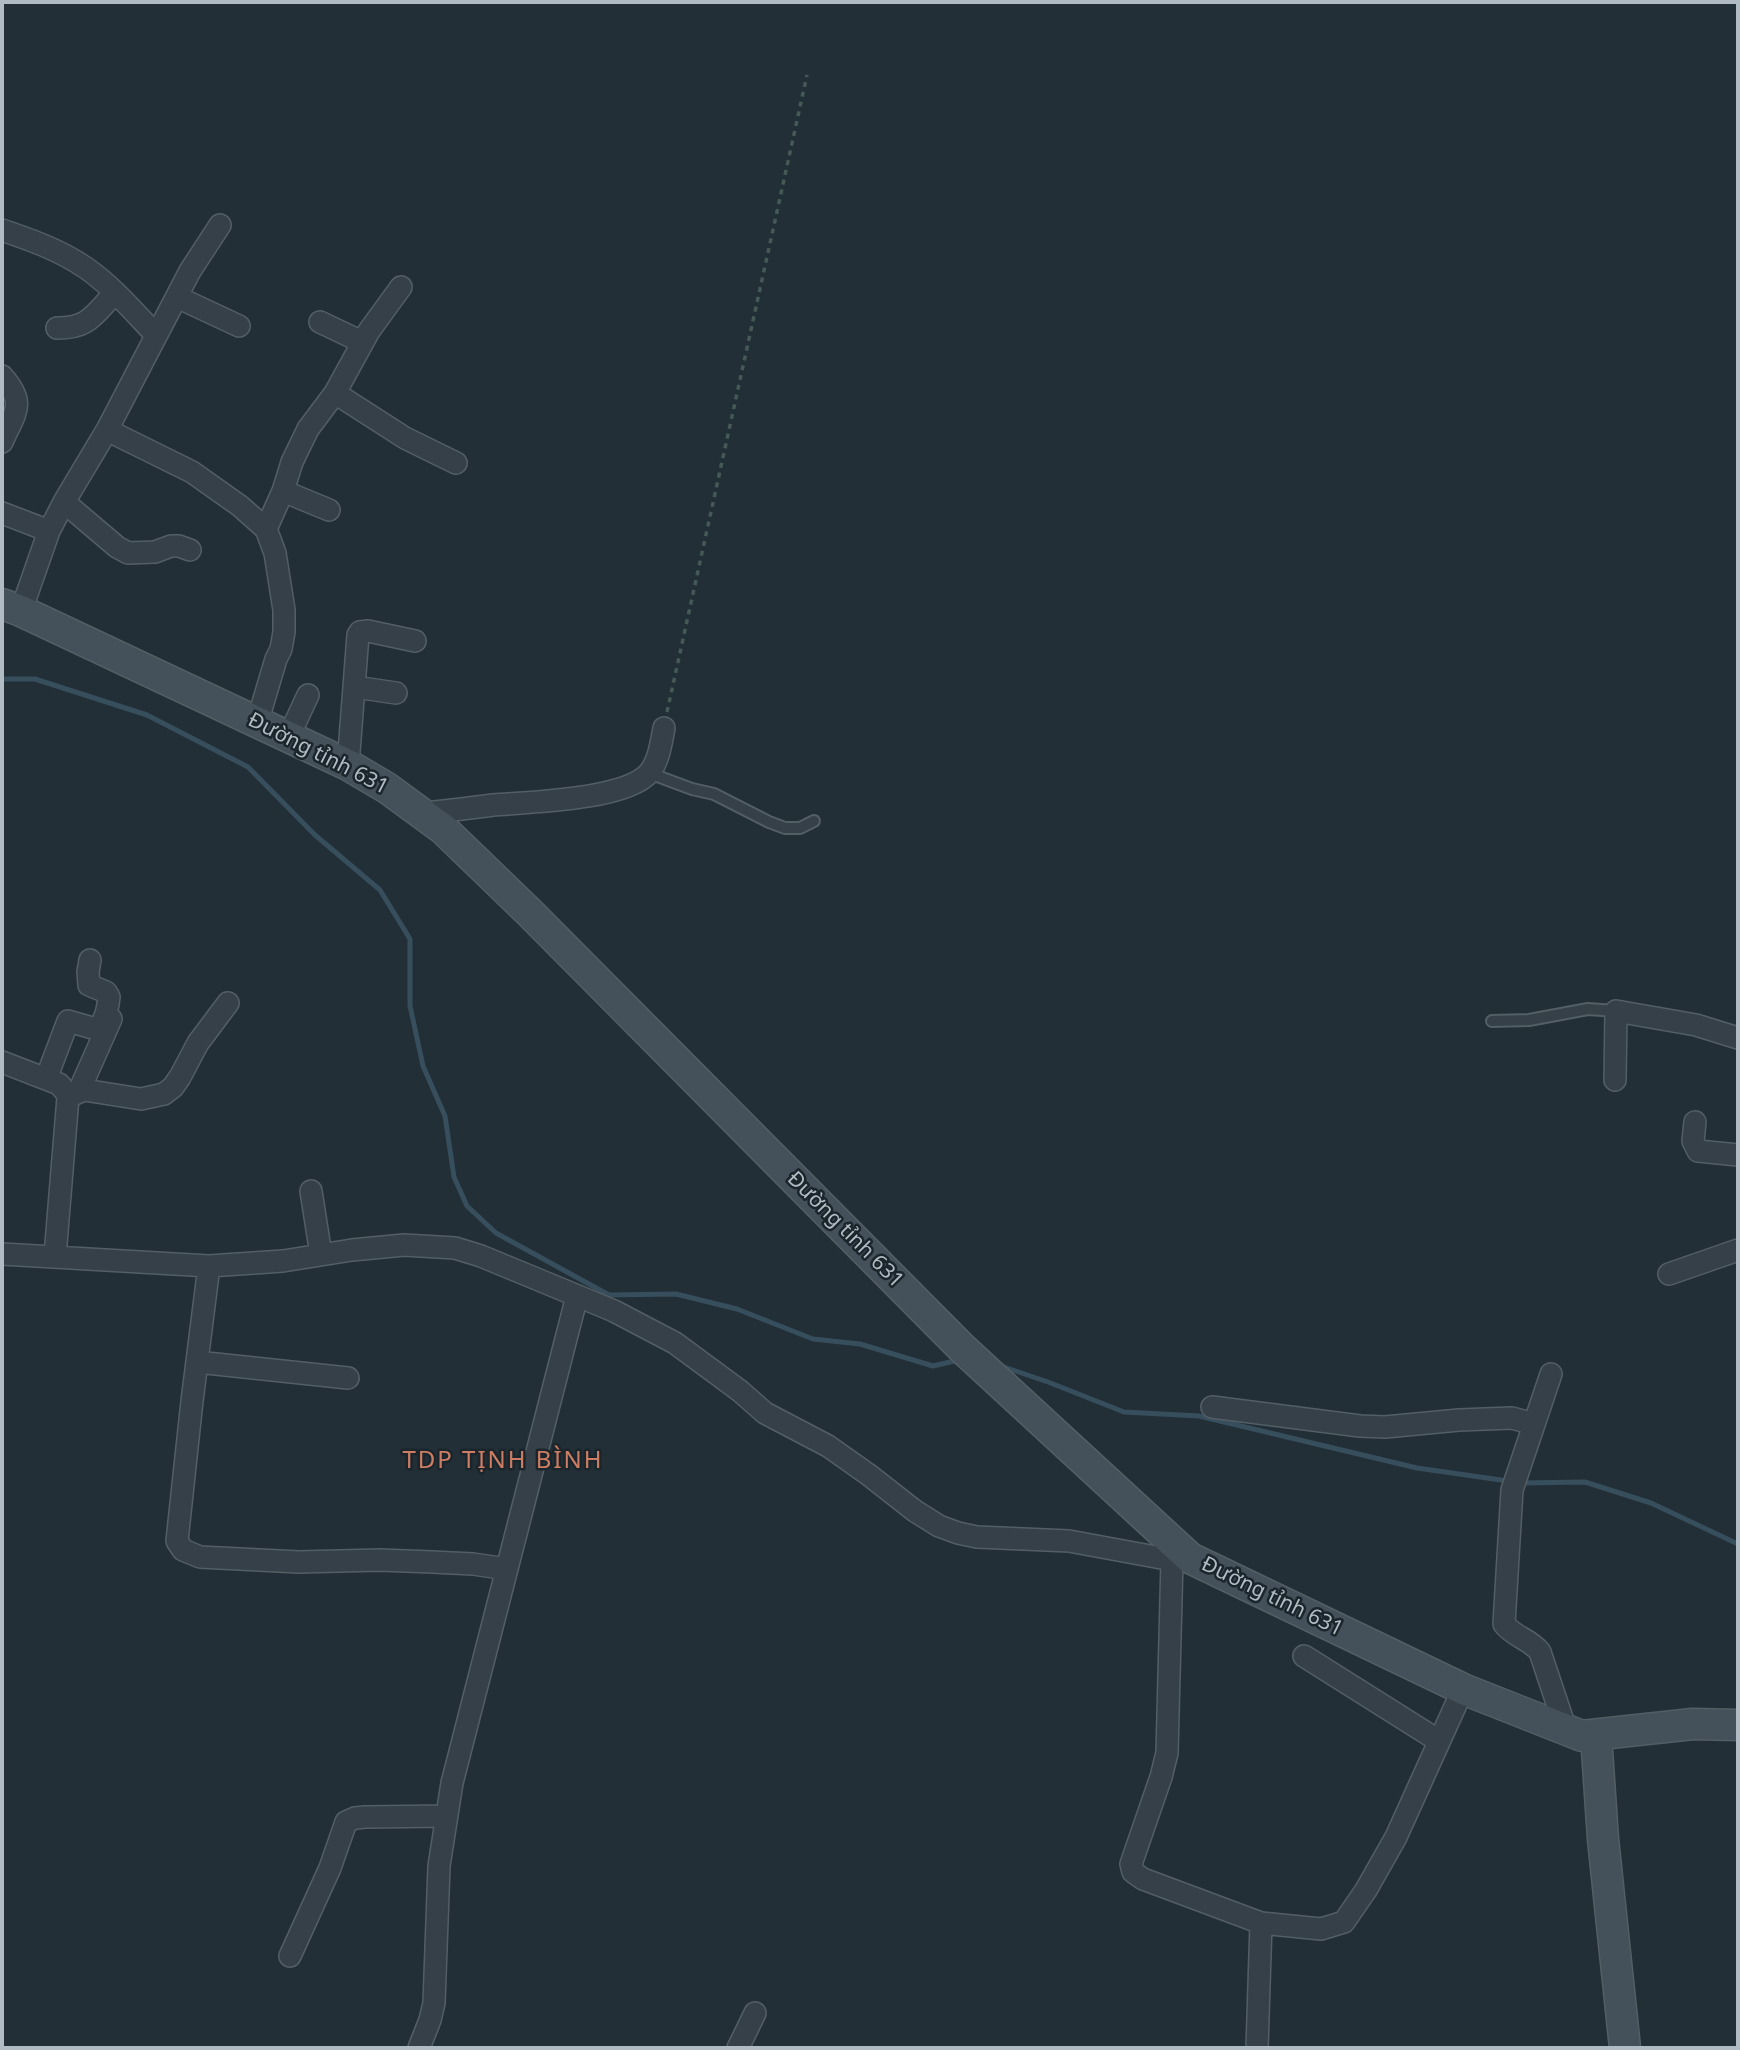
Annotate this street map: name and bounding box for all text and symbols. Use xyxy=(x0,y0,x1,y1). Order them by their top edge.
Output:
street label: Đường tỉnh 631 xyxy=(244,708,392,800)
street label: Đường tỉnh 631 xyxy=(782,1167,908,1293)
district label: TDP TỊNH BÌNH xyxy=(404,1447,602,1475)
street label: Đường tỉnh 631 xyxy=(1197,1552,1347,1642)

